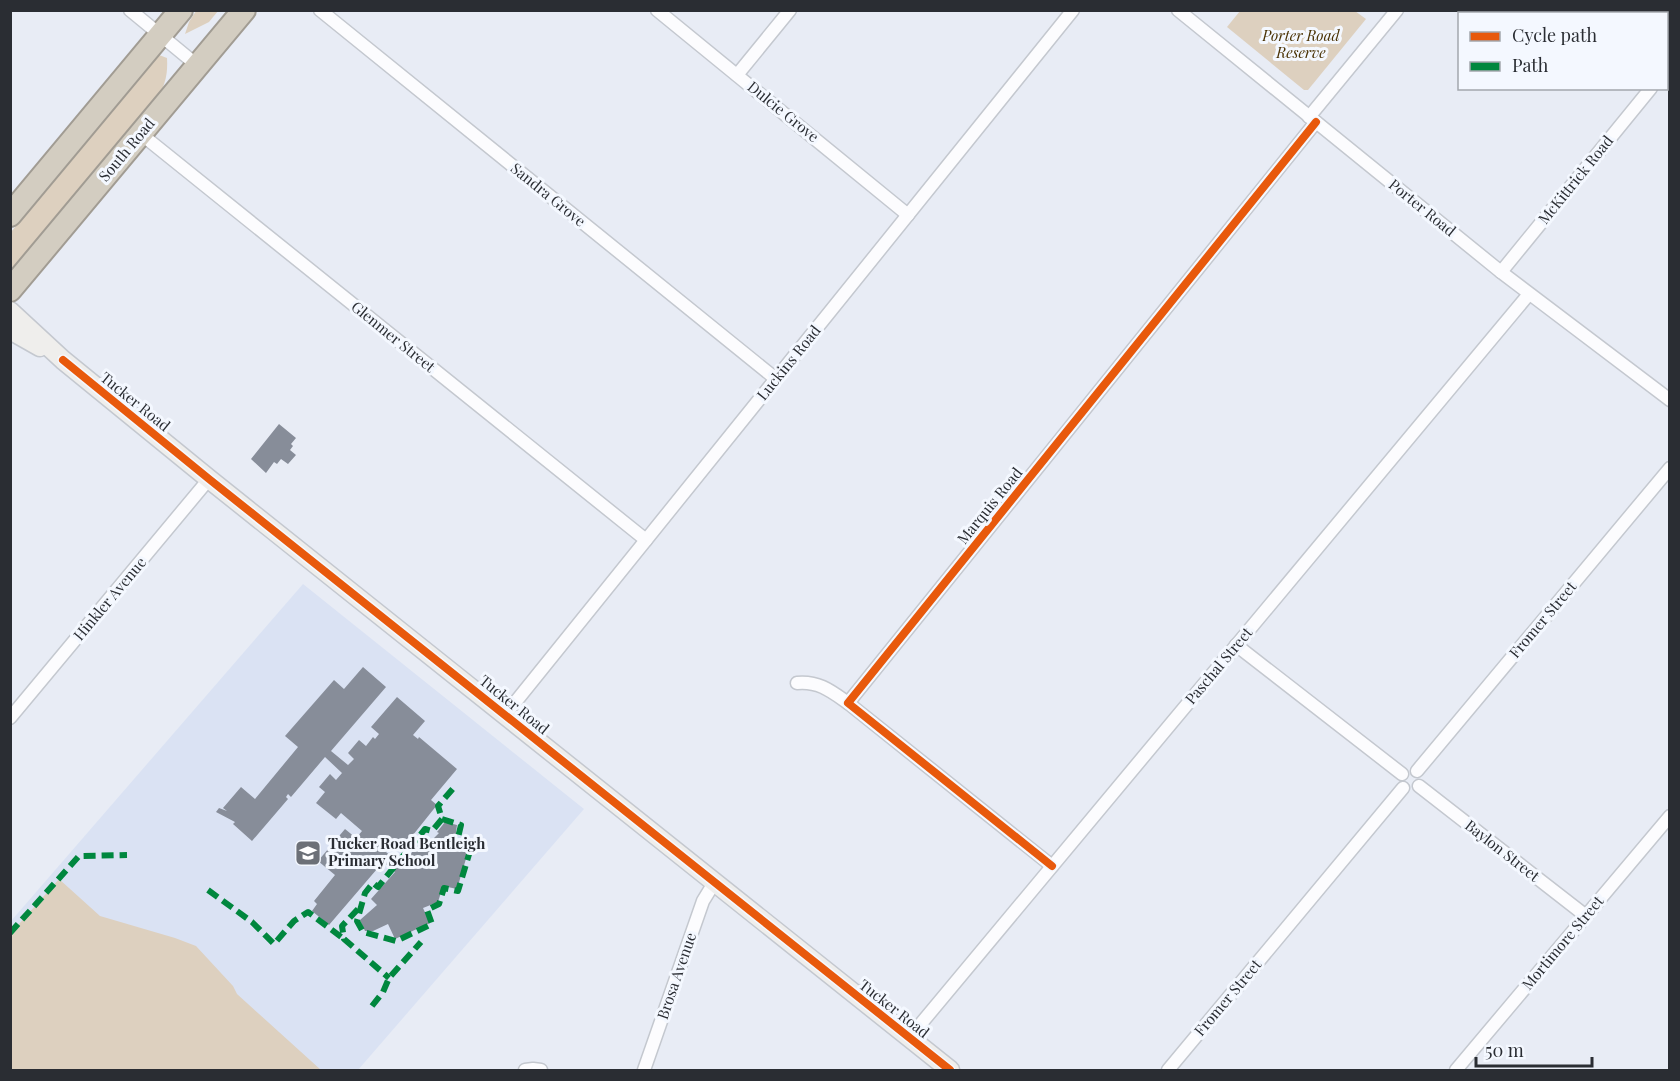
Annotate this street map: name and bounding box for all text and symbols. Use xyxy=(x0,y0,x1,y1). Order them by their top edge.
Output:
legend xyxy=(1458,12,1668,90)
text: Cycle path xyxy=(1512,23,1597,47)
park label: Porter Road Reserve xyxy=(1261,25,1341,62)
text: Path xyxy=(1512,53,1549,77)
street label: Dulcie Grove xyxy=(744,76,824,146)
street label: South Road xyxy=(94,113,159,185)
street label: McKittrick Road xyxy=(1533,131,1617,228)
street label: Sandra Grove xyxy=(507,158,590,231)
street label: Porter Road xyxy=(1385,174,1460,241)
street label: Glenmer Street xyxy=(348,296,440,377)
street label: Luckins Road xyxy=(752,321,825,404)
street label: Tucker Road xyxy=(97,367,175,436)
street label: Marquis Road xyxy=(952,463,1026,548)
street label: Hinkler Avenue xyxy=(68,552,150,644)
street label: Fromer Street xyxy=(1504,576,1581,662)
street label: Paschal Street xyxy=(1180,622,1257,708)
street label: Tucker Road xyxy=(476,670,554,739)
street label: Baylon Street xyxy=(1461,815,1544,886)
place label: Tucker Road Bentleigh Primary School xyxy=(328,833,485,870)
school or university icon: Tucker Road Bentleigh Primary School xyxy=(293,838,323,868)
street label: Mortimore Street xyxy=(1517,891,1608,994)
street label: Brosa Avenue xyxy=(652,930,700,1022)
street label: Fromer Street xyxy=(1189,954,1266,1040)
street label: Tucker Road xyxy=(855,974,934,1042)
scale bar xyxy=(1476,1030,1592,1068)
text: 50 m xyxy=(1485,1038,1524,1062)

